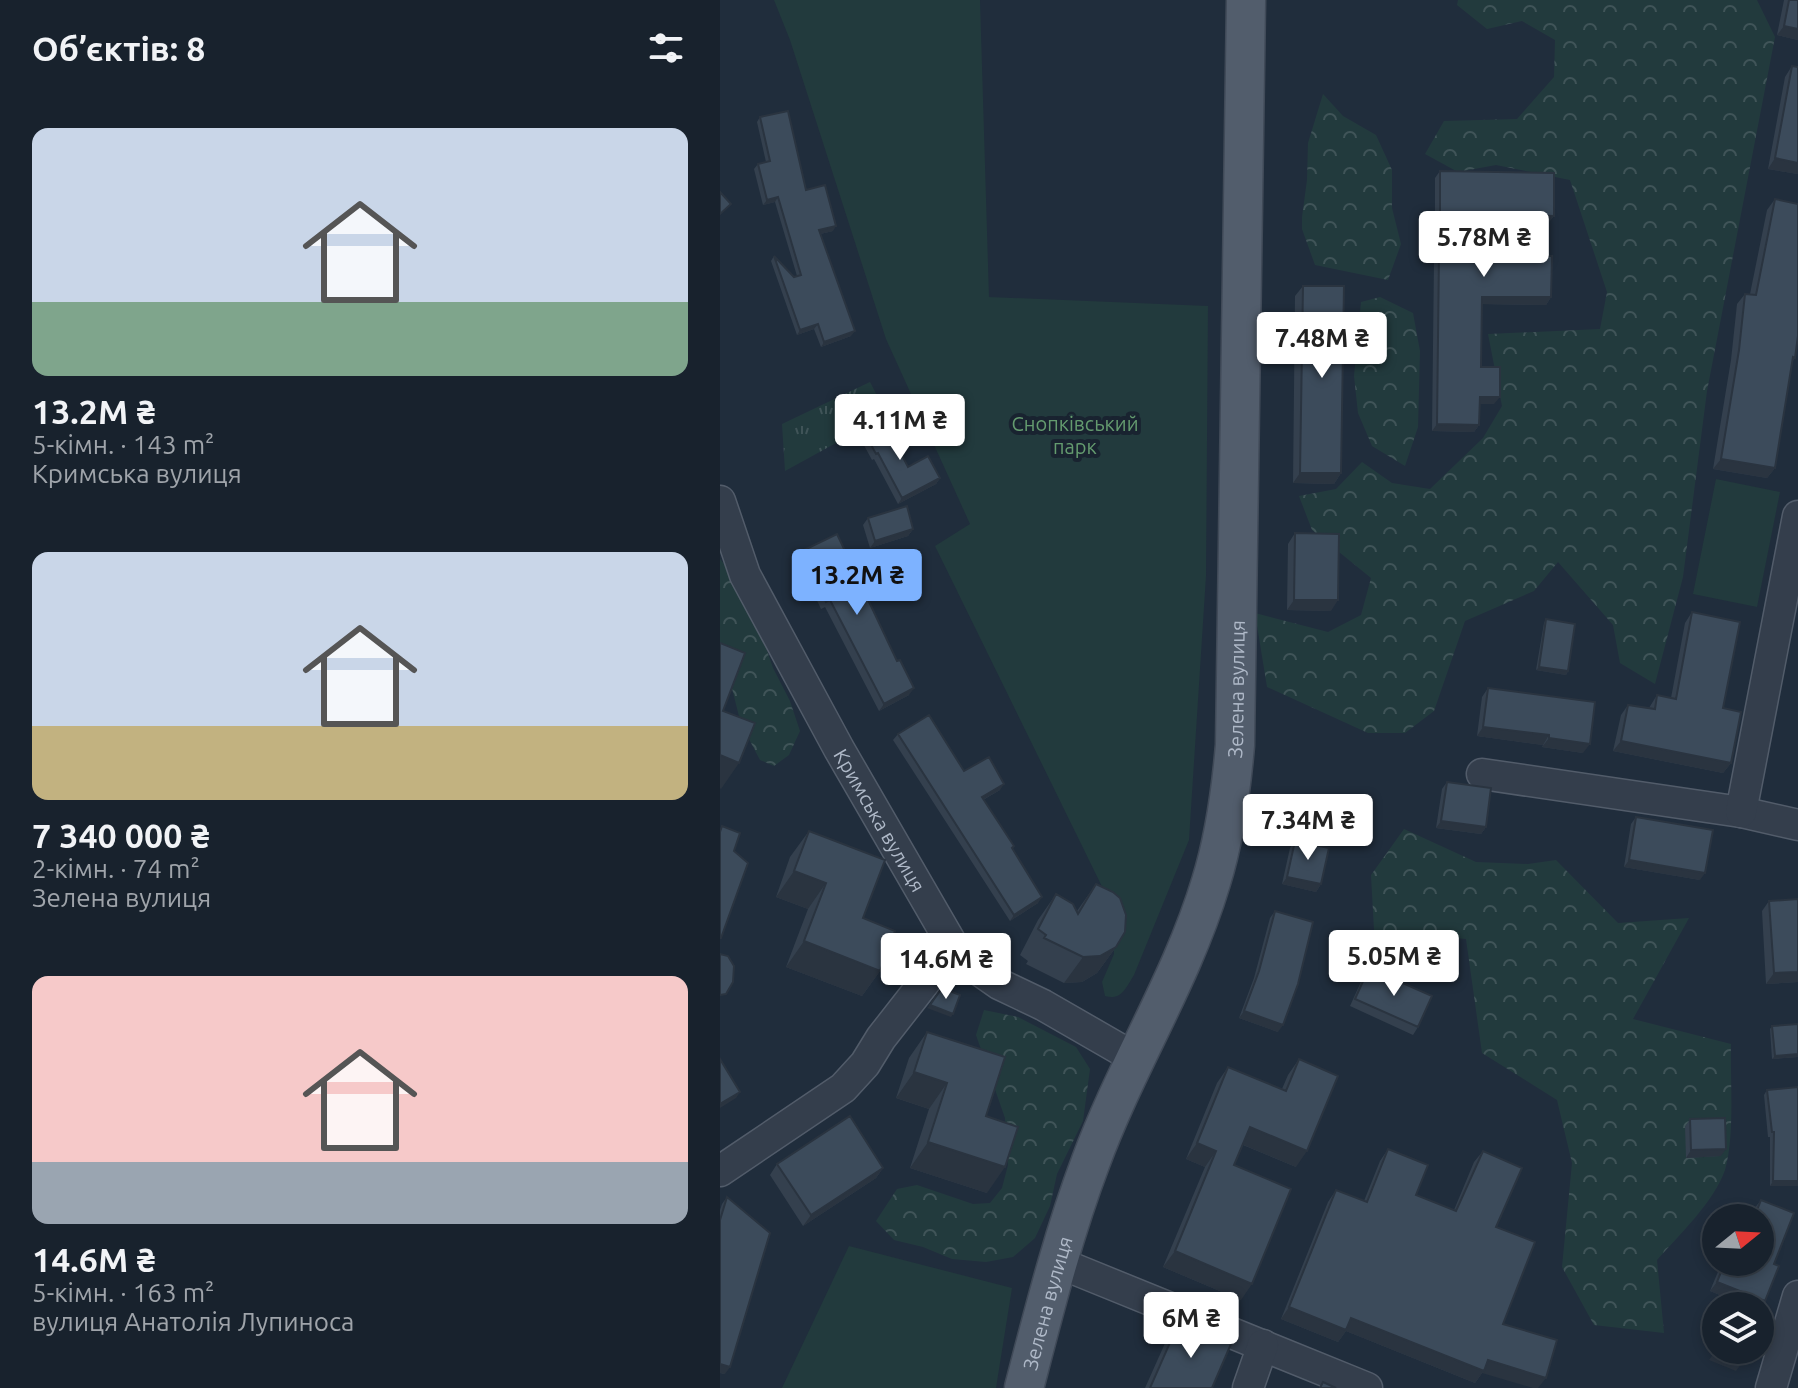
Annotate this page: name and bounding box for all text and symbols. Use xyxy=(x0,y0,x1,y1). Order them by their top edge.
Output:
icon: filters xyxy=(644,26,688,70)
text: Об’єктів: 8 xyxy=(32,29,205,67)
icon: home xyxy=(288,180,432,324)
pin: 5.78M ₴ xyxy=(1410,211,1558,279)
text: 5.78M ₴ xyxy=(1437,222,1531,251)
pin: 7.48M ₴ xyxy=(1248,312,1396,380)
text: 7.48M ₴ xyxy=(1275,323,1369,352)
text: 13.2M ₴ xyxy=(32,392,155,430)
pin: 4.11M ₴ xyxy=(826,394,974,462)
text: 4.11M ₴ xyxy=(853,405,947,434)
park label: Снопківський парк xyxy=(1012,412,1138,458)
text: 5-кімн. · 143 m² xyxy=(32,430,214,459)
text: Кримська вулиця xyxy=(32,459,242,488)
pin: 13.2M ₴ xyxy=(783,549,931,617)
text: 13.2M ₴ xyxy=(810,560,904,589)
icon: home xyxy=(288,604,432,748)
street label: Зелена вулиця xyxy=(1222,620,1248,759)
street label: Кримська вулиця xyxy=(830,744,931,896)
pin: 7.34M ₴ xyxy=(1234,794,1382,862)
text: 7.34M ₴ xyxy=(1261,805,1355,834)
text: 7 340 000 ₴ xyxy=(32,816,210,854)
text: 2-кімн. · 74 m² xyxy=(32,854,200,883)
text: Зелена вулиця xyxy=(32,883,211,912)
pin: 5.05M ₴ xyxy=(1320,930,1468,998)
pin: 14.6M ₴ xyxy=(872,933,1020,1001)
text: 5.05M ₴ xyxy=(1347,941,1441,970)
text: 14.6M ₴ xyxy=(899,944,993,973)
icon: home xyxy=(288,1028,432,1172)
north arrow xyxy=(1702,1204,1774,1276)
map controls xyxy=(1702,1204,1774,1364)
street label: Зелена вулиця xyxy=(1018,1233,1076,1372)
text: 14.6M ₴ xyxy=(32,1240,155,1278)
text: 5-кімн. · 163 m² xyxy=(32,1278,214,1307)
pin: 6M ₴ xyxy=(1144,1292,1238,1360)
button: layers xyxy=(1702,1292,1774,1364)
text: 6M ₴ xyxy=(1162,1303,1220,1332)
text: вулиця Анатолія Лупиноса xyxy=(32,1307,354,1336)

